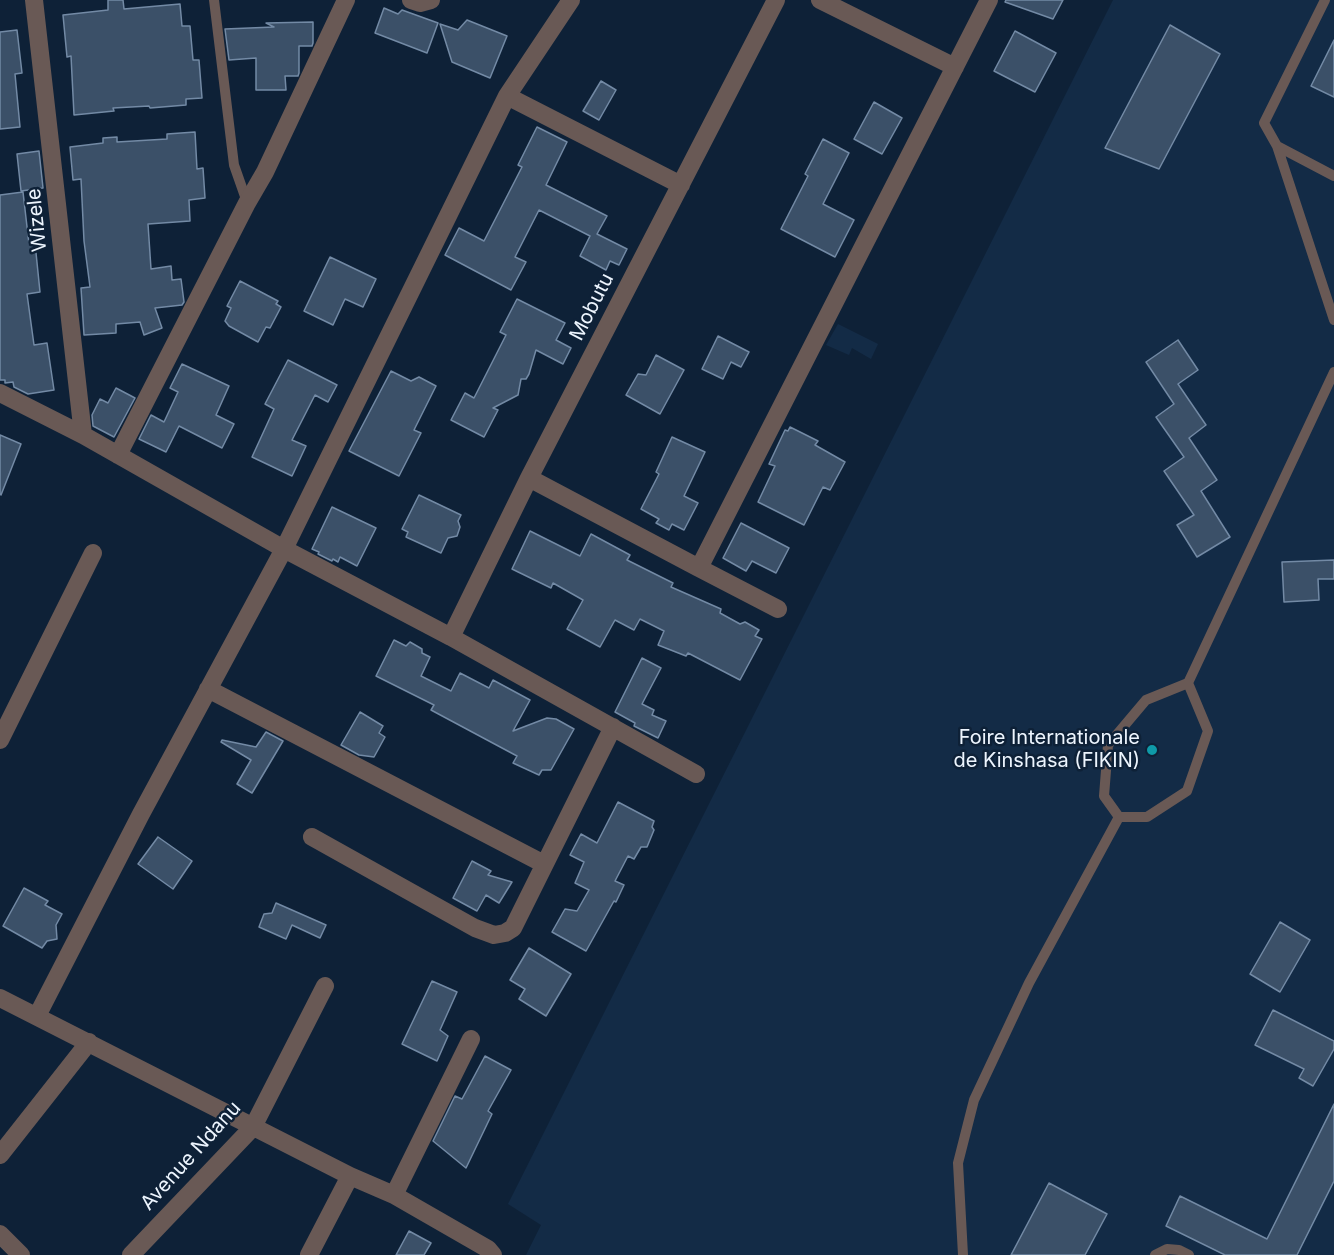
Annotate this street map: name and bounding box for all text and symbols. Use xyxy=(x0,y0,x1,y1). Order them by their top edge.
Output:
street label: Wizele xyxy=(22,187,52,253)
street label: Mobutu xyxy=(565,269,619,345)
place label: Foire Internationale de Kinshasa (FIKIN) xyxy=(953,726,1140,773)
marker: Foire Internationale de Kinshasa (FIKIN) xyxy=(1145,743,1159,757)
street label: Avenue Ndanu xyxy=(136,1097,246,1215)

